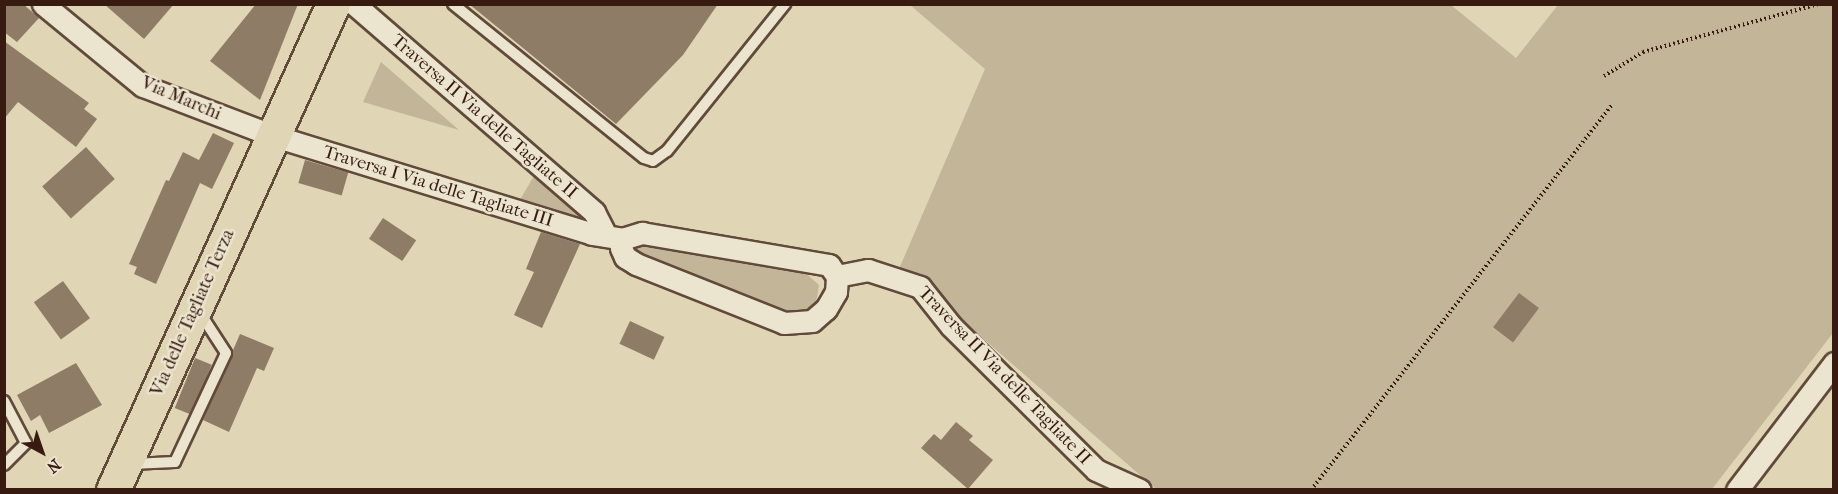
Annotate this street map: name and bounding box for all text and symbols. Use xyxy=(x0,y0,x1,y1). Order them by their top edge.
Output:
street label: Traversa II Via delle Tagliate II xyxy=(387,30,581,204)
street label: Via Marchi xyxy=(138,72,224,126)
street label: Traversa I Via delle Tagliate III xyxy=(320,142,556,232)
street label: Via delle Tagliate Terza xyxy=(146,226,240,400)
street label: Traversa II Via delle Tagliate II xyxy=(913,282,1095,470)
north arrow xyxy=(12,422,72,482)
text: N xyxy=(43,455,65,477)

